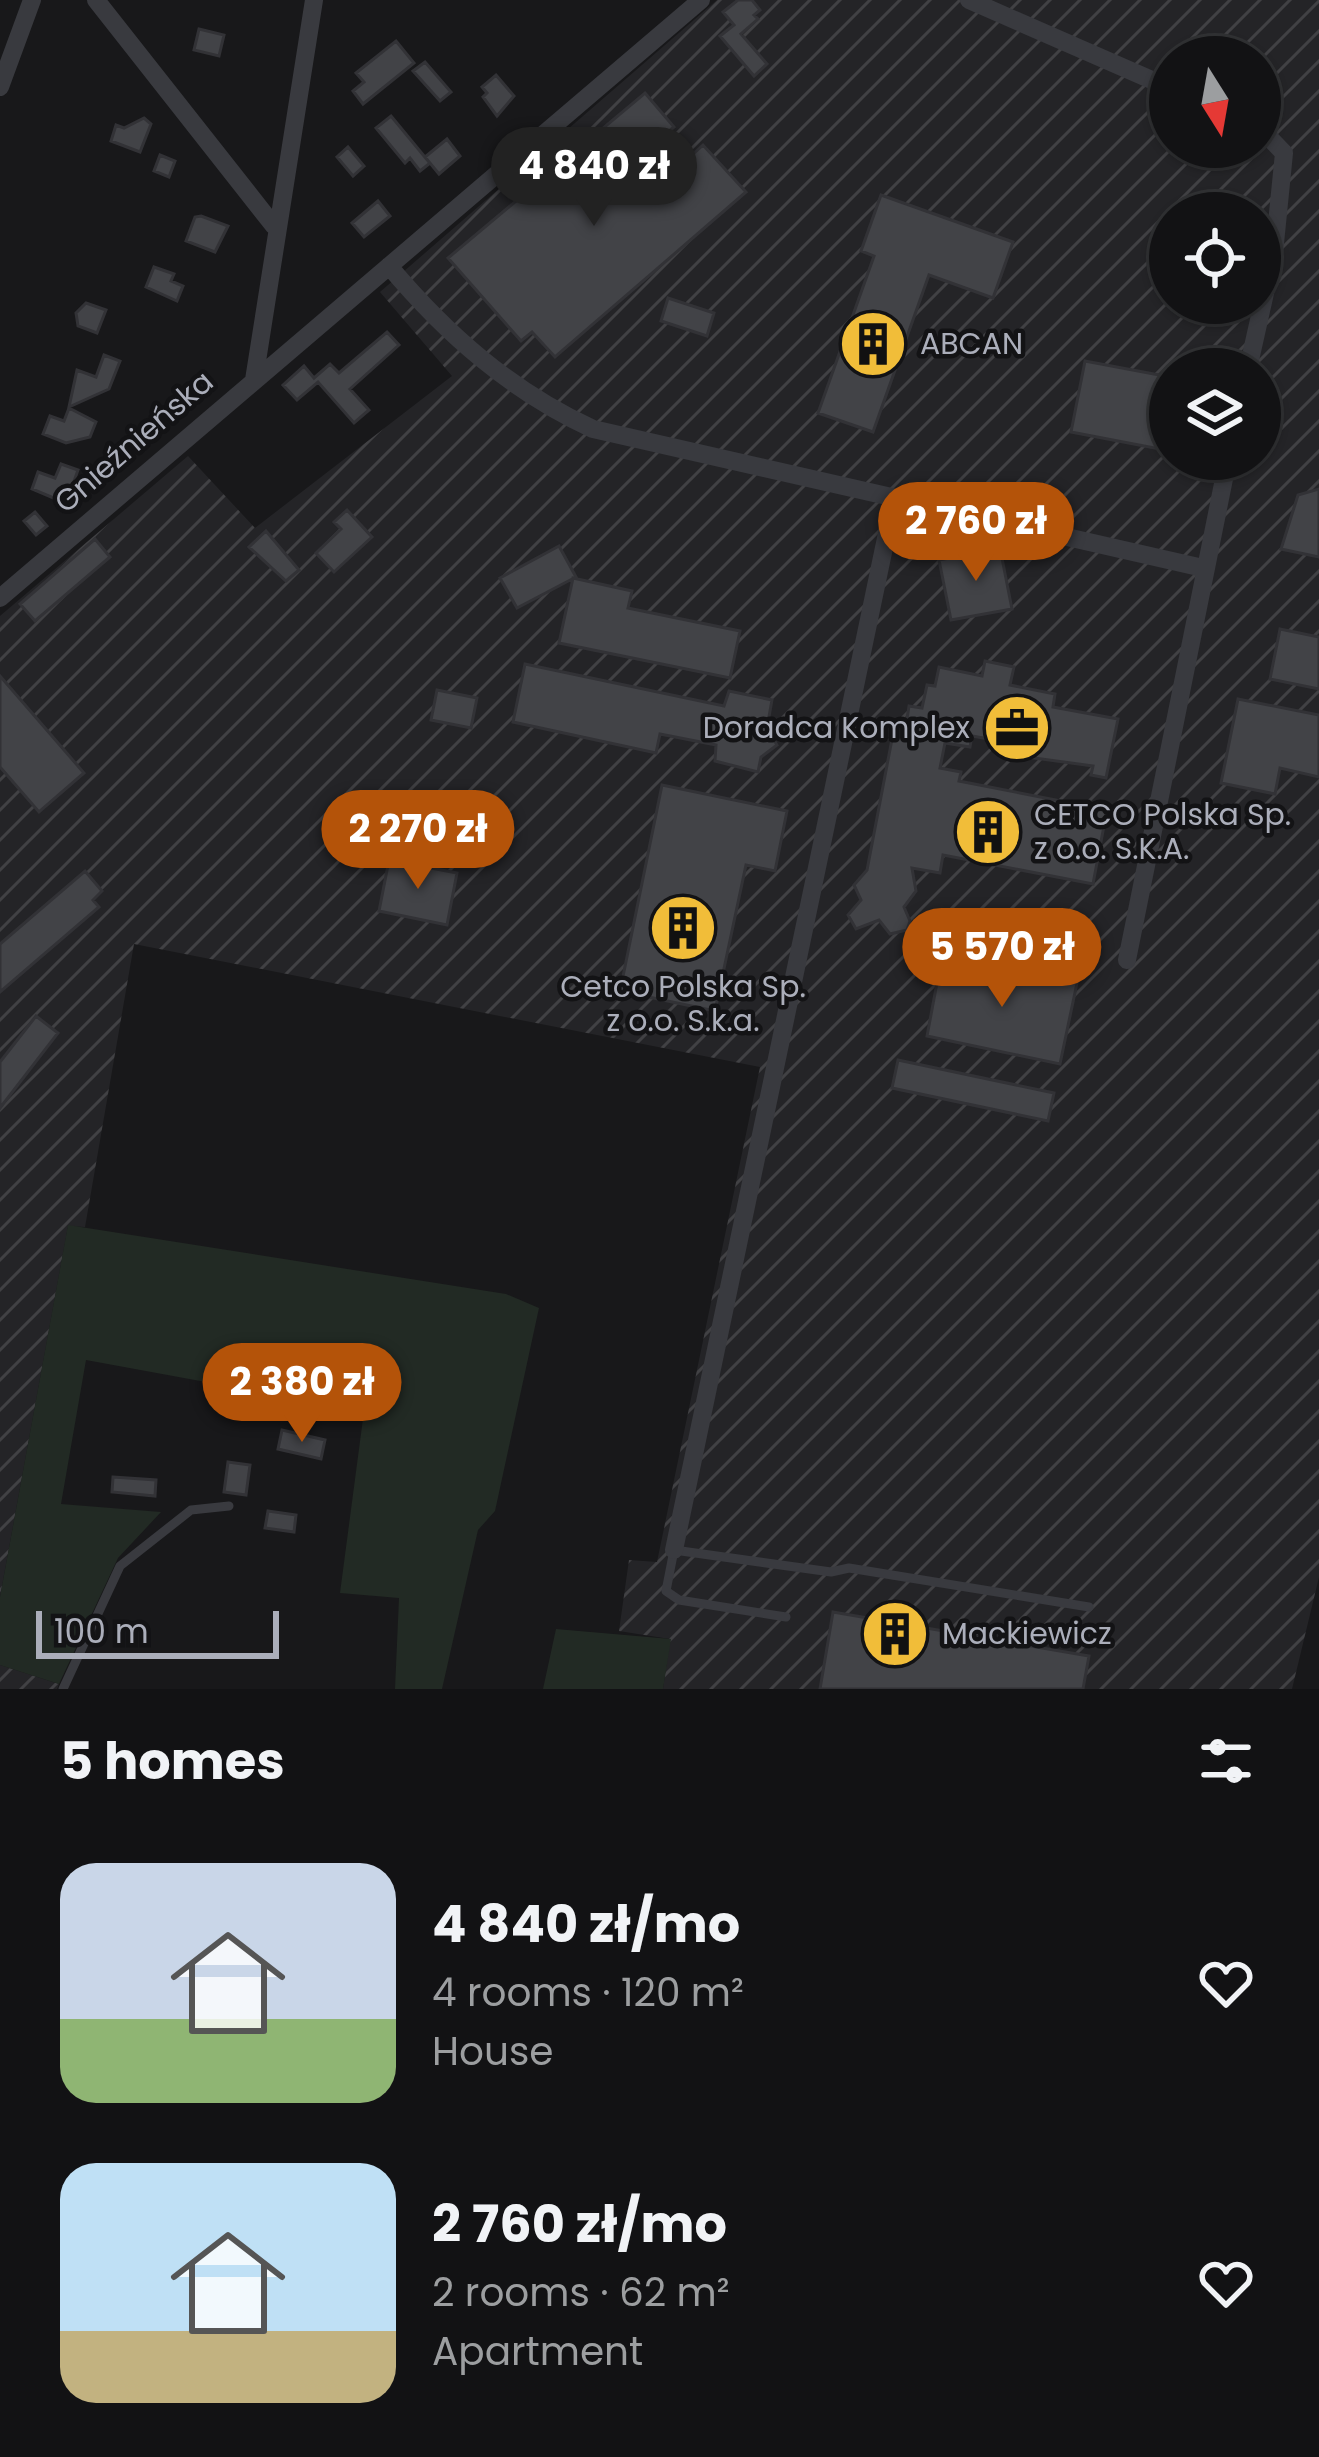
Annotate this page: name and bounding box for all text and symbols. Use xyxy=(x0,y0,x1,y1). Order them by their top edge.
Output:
north arrow xyxy=(1149,36,1281,168)
map controls xyxy=(1149,36,1281,480)
pin: 4 840 zł xyxy=(470,127,718,229)
text: 4 840 zł xyxy=(518,138,670,193)
button: locate xyxy=(1149,192,1281,324)
building icon: ABCAN xyxy=(838,309,908,379)
place label: ABCAN xyxy=(920,322,1023,365)
button: layers xyxy=(1149,348,1281,480)
street label: Gnieźnieńska xyxy=(45,360,222,523)
pin: 2 760 zł xyxy=(852,482,1100,584)
text: 2 760 zł xyxy=(905,493,1047,548)
office icon: Doradca Komplex xyxy=(982,693,1052,763)
place label: Doradca Komplex xyxy=(703,706,970,749)
pin: 2 270 zł xyxy=(294,790,542,892)
place label: CETCO Polska Sp. z o.o. S.K.A. xyxy=(1034,793,1291,870)
building icon: CETCO Polska Sp. z o.o. S.K.A. xyxy=(953,797,1023,867)
text: 2 270 zł xyxy=(348,801,488,856)
building icon: Cetco Polska Sp. z o.o. S.k.a. xyxy=(648,893,718,963)
pin: 5 570 zł xyxy=(878,908,1126,1010)
text: 5 570 zł xyxy=(929,919,1075,974)
place label: Cetco Polska Sp. z o.o. S.k.a. xyxy=(560,965,806,1042)
pin: 2 380 zł xyxy=(178,1343,426,1445)
text: 2 380 zł xyxy=(230,1354,374,1409)
building icon: Mackiewicz xyxy=(860,1599,930,1669)
scale bar xyxy=(36,1605,279,1658)
text: 100 m xyxy=(54,1608,149,1655)
place label: Mackiewicz xyxy=(942,1612,1112,1655)
text: 5 homes xyxy=(60,1725,285,1797)
icon: filters xyxy=(1193,1728,1259,1794)
text: 4 840 zł/mo xyxy=(432,1888,740,1960)
icon: home xyxy=(156,1911,300,2055)
icon: heart xyxy=(1193,1950,1259,2016)
text: 4 rooms · 120 m² xyxy=(432,1965,744,2020)
text: House xyxy=(432,2024,553,2079)
text: 2 760 zł/mo xyxy=(432,2188,727,2260)
icon: home xyxy=(156,2211,300,2355)
icon: heart xyxy=(1193,2250,1259,2316)
text: 2 rooms · 62 m² xyxy=(432,2265,730,2320)
text: Apartment xyxy=(432,2324,643,2379)

